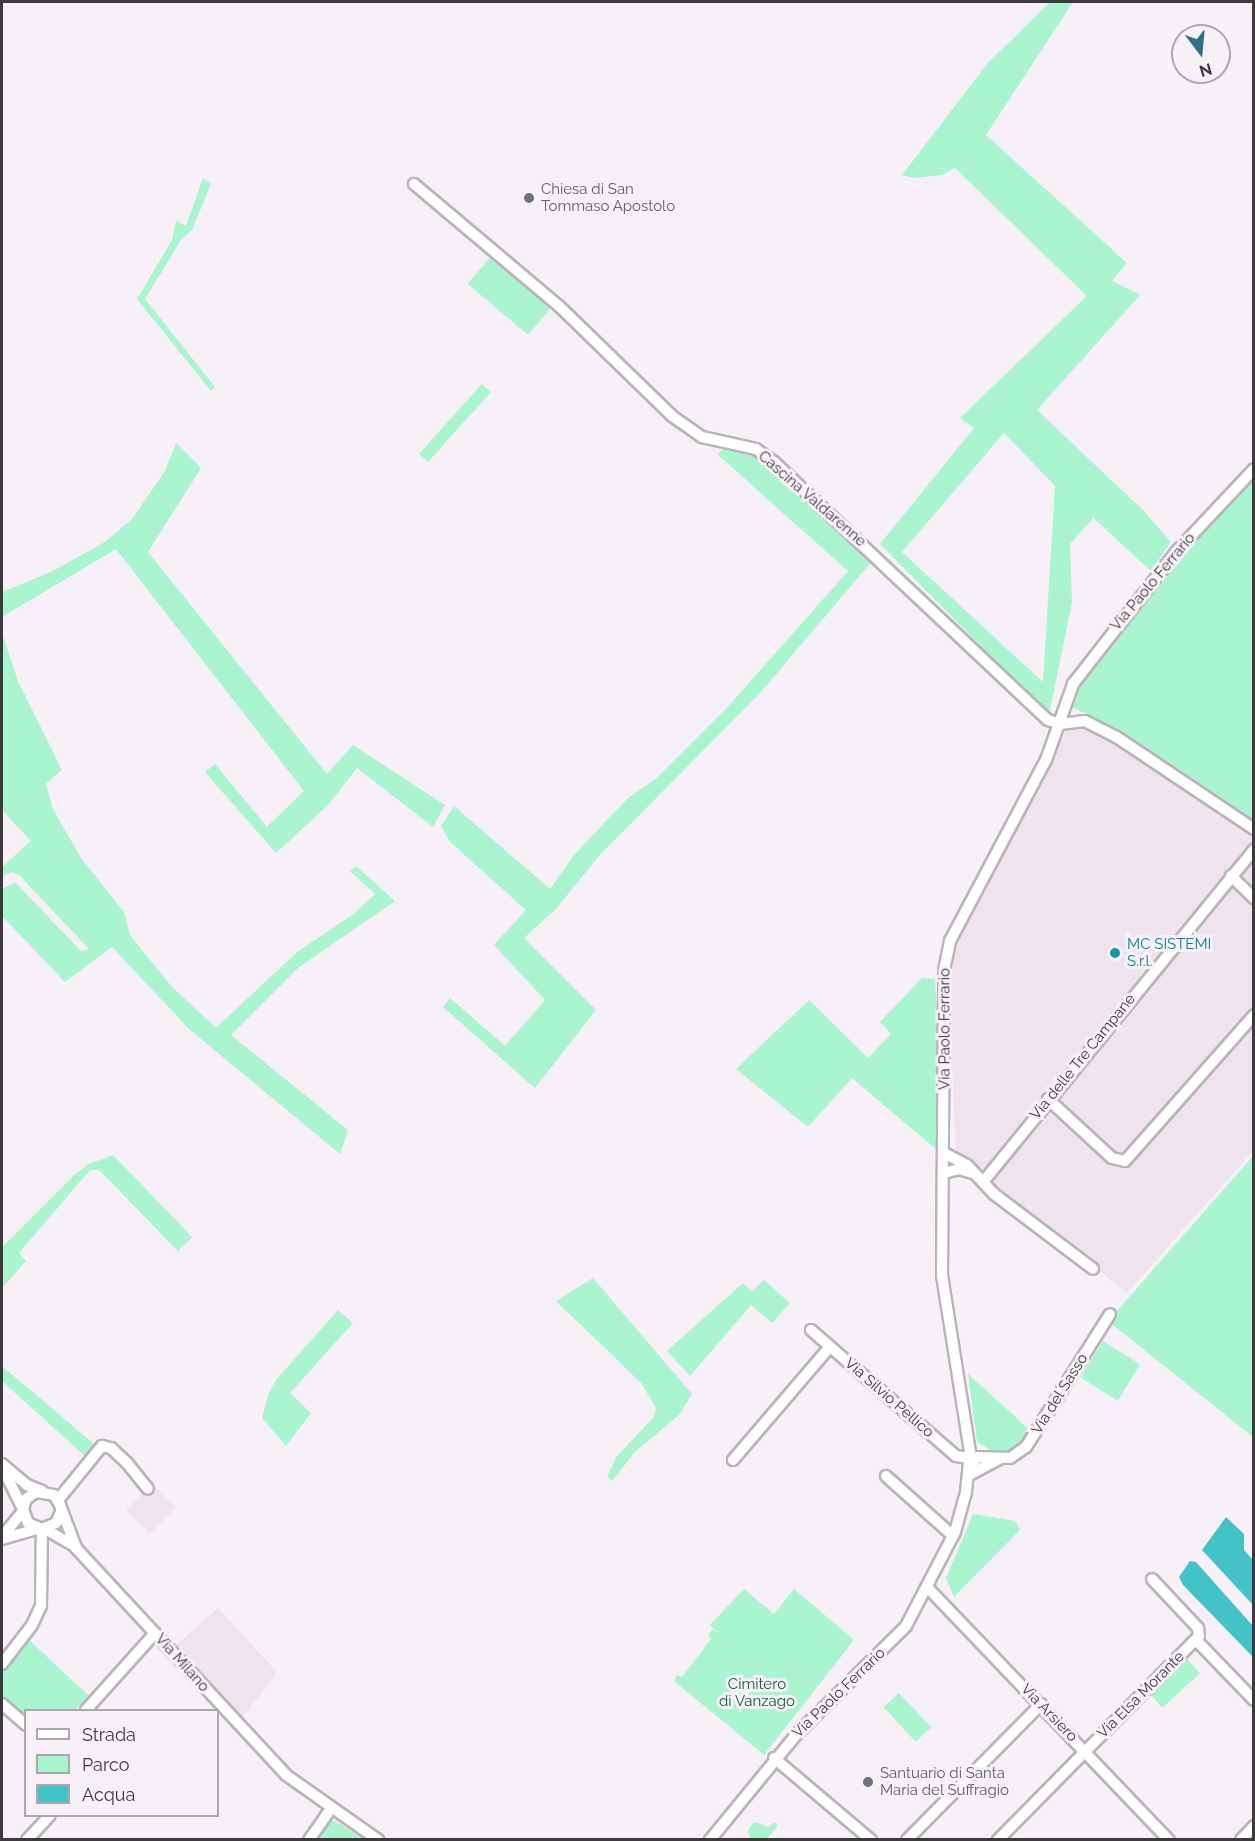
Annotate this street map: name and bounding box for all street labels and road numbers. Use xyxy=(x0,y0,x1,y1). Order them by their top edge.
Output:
street label: Cascina Valdarenne xyxy=(754,447,870,551)
street label: Via Paolo Ferrario xyxy=(1107,530,1199,634)
street label: Via Paolo Ferrario xyxy=(936,968,954,1090)
street label: Via delle Tre Campane xyxy=(1027,990,1139,1124)
street label: Via del Sasso xyxy=(1028,1350,1092,1438)
street label: Via Silvio Pellico xyxy=(841,1354,937,1442)
street label: Via Milano xyxy=(151,1630,213,1696)
street label: Via Paolo Ferrario xyxy=(789,1644,889,1742)
street label: Via Elsa Morante xyxy=(1094,1648,1188,1742)
street label: Via Arsiero xyxy=(1017,1680,1081,1746)

